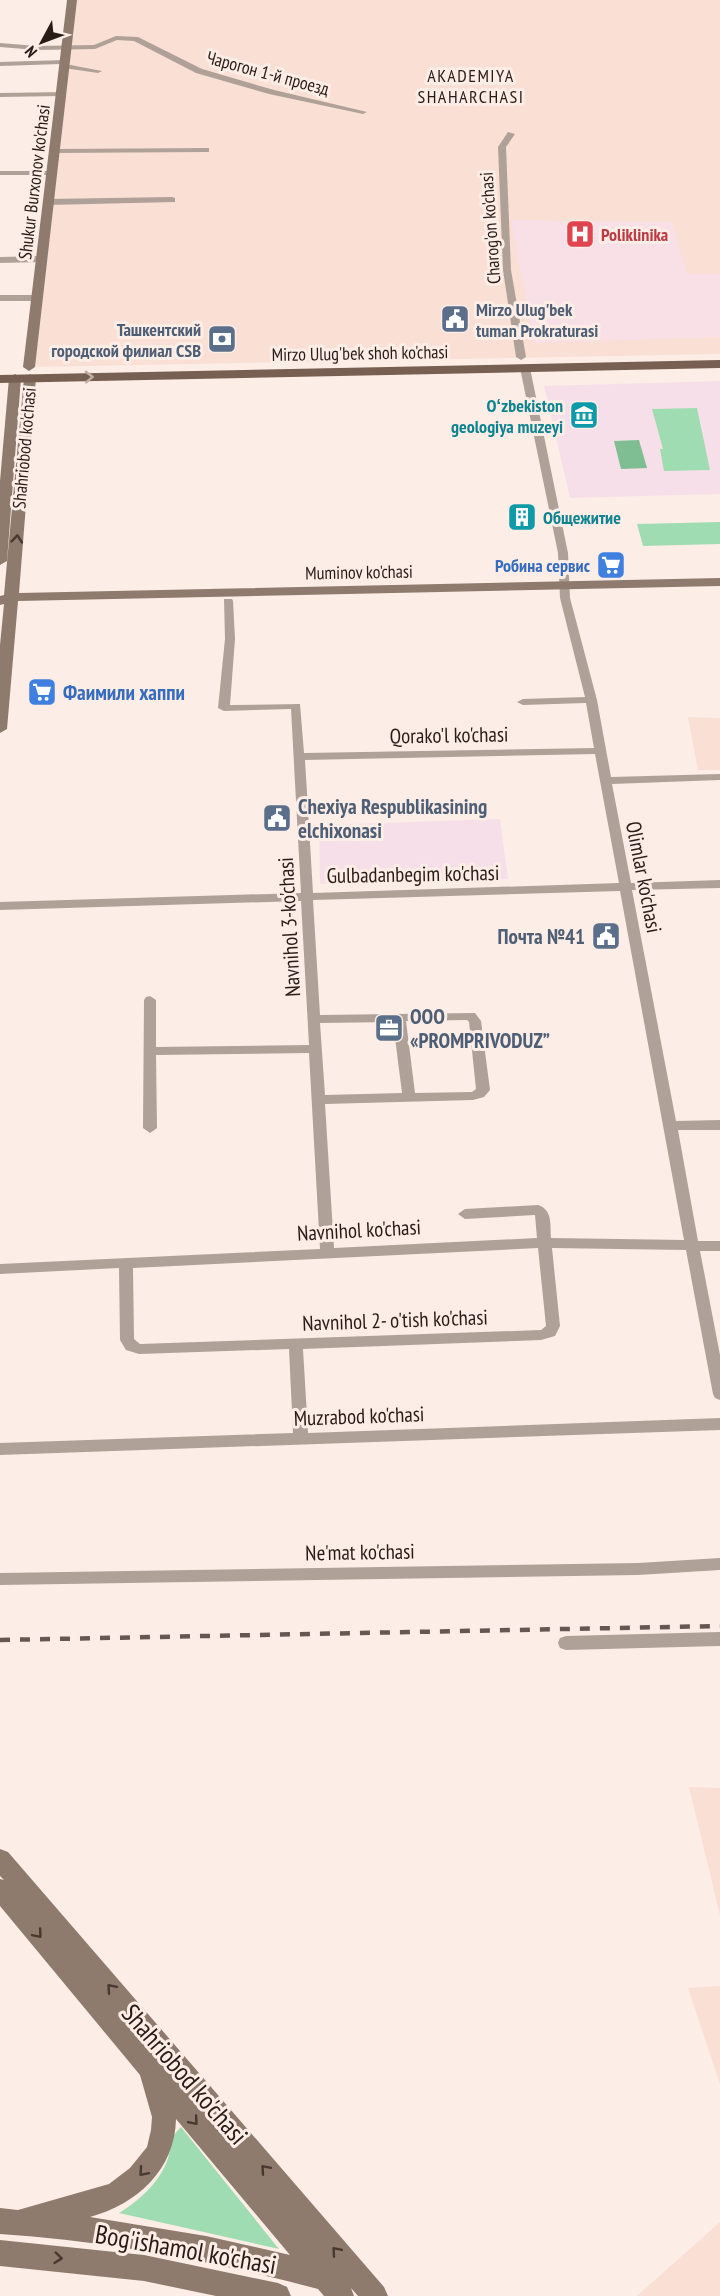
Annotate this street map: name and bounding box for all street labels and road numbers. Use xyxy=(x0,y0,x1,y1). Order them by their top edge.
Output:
street label: Чарогон 1-й проезд xyxy=(204,46,332,100)
street label: Shukur Burxonov ko'chasi xyxy=(13,103,55,261)
street label: Charog'on ko'chasi xyxy=(475,171,505,285)
street label: Mirzo Ulug'bek shoh ko'chasi xyxy=(271,340,449,366)
street label: Shahriobod ko'chasi xyxy=(7,386,41,510)
street label: Muminov ko'chasi xyxy=(305,560,413,584)
street label: Qorako'l ko'chasi xyxy=(389,720,509,750)
street label: Olimlar ko'chasi xyxy=(620,819,668,935)
street label: Navnihol 3-ko'chasi xyxy=(272,857,306,997)
street label: Gulbadanbegim ko'chasi xyxy=(326,859,500,889)
street label: Navnihol ko'chasi xyxy=(296,1213,422,1247)
street label: Navnihol 2- o'tish ko'chasi xyxy=(302,1303,488,1337)
street label: Muzrabod ko'chasi xyxy=(293,1400,425,1432)
street label: Ne'mat ko'chasi xyxy=(305,1538,415,1566)
street label: Shahriobod ko'chasi xyxy=(115,1997,255,2151)
street label: Bog'ishamol ko'chasi xyxy=(93,2217,279,2281)

